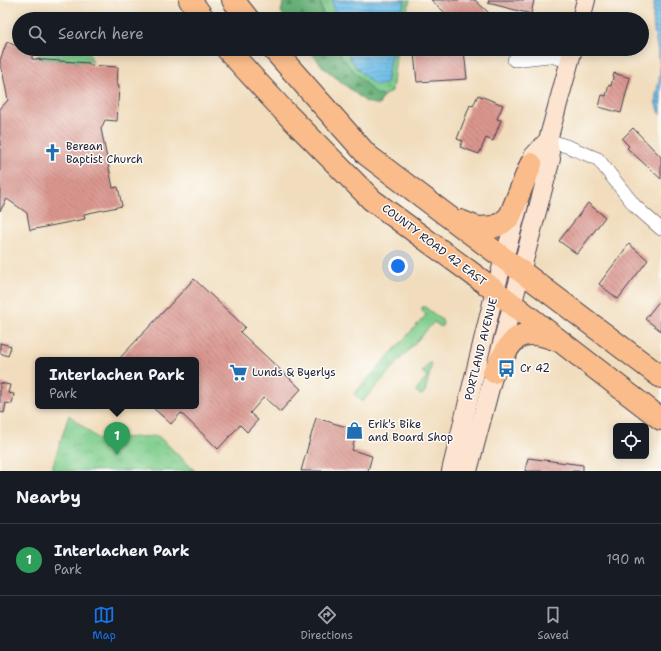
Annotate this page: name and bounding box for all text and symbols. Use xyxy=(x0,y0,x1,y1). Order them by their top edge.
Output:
search box xyxy=(12,12,649,56)
icon: search xyxy=(26,23,48,45)
text: Search here xyxy=(58,24,144,44)
place label: Berean Baptist Church xyxy=(66,139,143,167)
church icon: Berean Baptist Church xyxy=(43,142,63,162)
street label: COUNTY ROAD 42 EAST xyxy=(379,201,489,289)
your location xyxy=(388,256,408,276)
street label: PORTLAND AVENUE xyxy=(461,296,501,402)
popup xyxy=(35,357,199,409)
bus stop icon: Cr 42 xyxy=(497,358,517,378)
place label: Cr 42 xyxy=(520,361,550,376)
supermarket icon: Lunds & Byerlys xyxy=(229,362,249,382)
text: Interlachen Park xyxy=(49,365,185,385)
place label: Lunds & Byerlys xyxy=(252,365,336,380)
text: Park xyxy=(49,385,77,402)
place label: Erik's Bike and Board Shop xyxy=(368,417,453,445)
shop icon: Erik's Bike and Board Shop xyxy=(345,420,365,440)
pin: 1 xyxy=(104,422,130,455)
map controls xyxy=(613,423,649,459)
button: locate xyxy=(613,423,649,459)
text: Nearby xyxy=(16,486,81,508)
text: Interlachen Park xyxy=(54,541,189,561)
text: 1 xyxy=(26,551,32,568)
text: 190 m xyxy=(606,551,645,568)
text: Park xyxy=(54,561,82,578)
tab: Map xyxy=(92,604,116,643)
tab: Directions xyxy=(300,604,353,643)
tab: Saved xyxy=(537,604,569,643)

